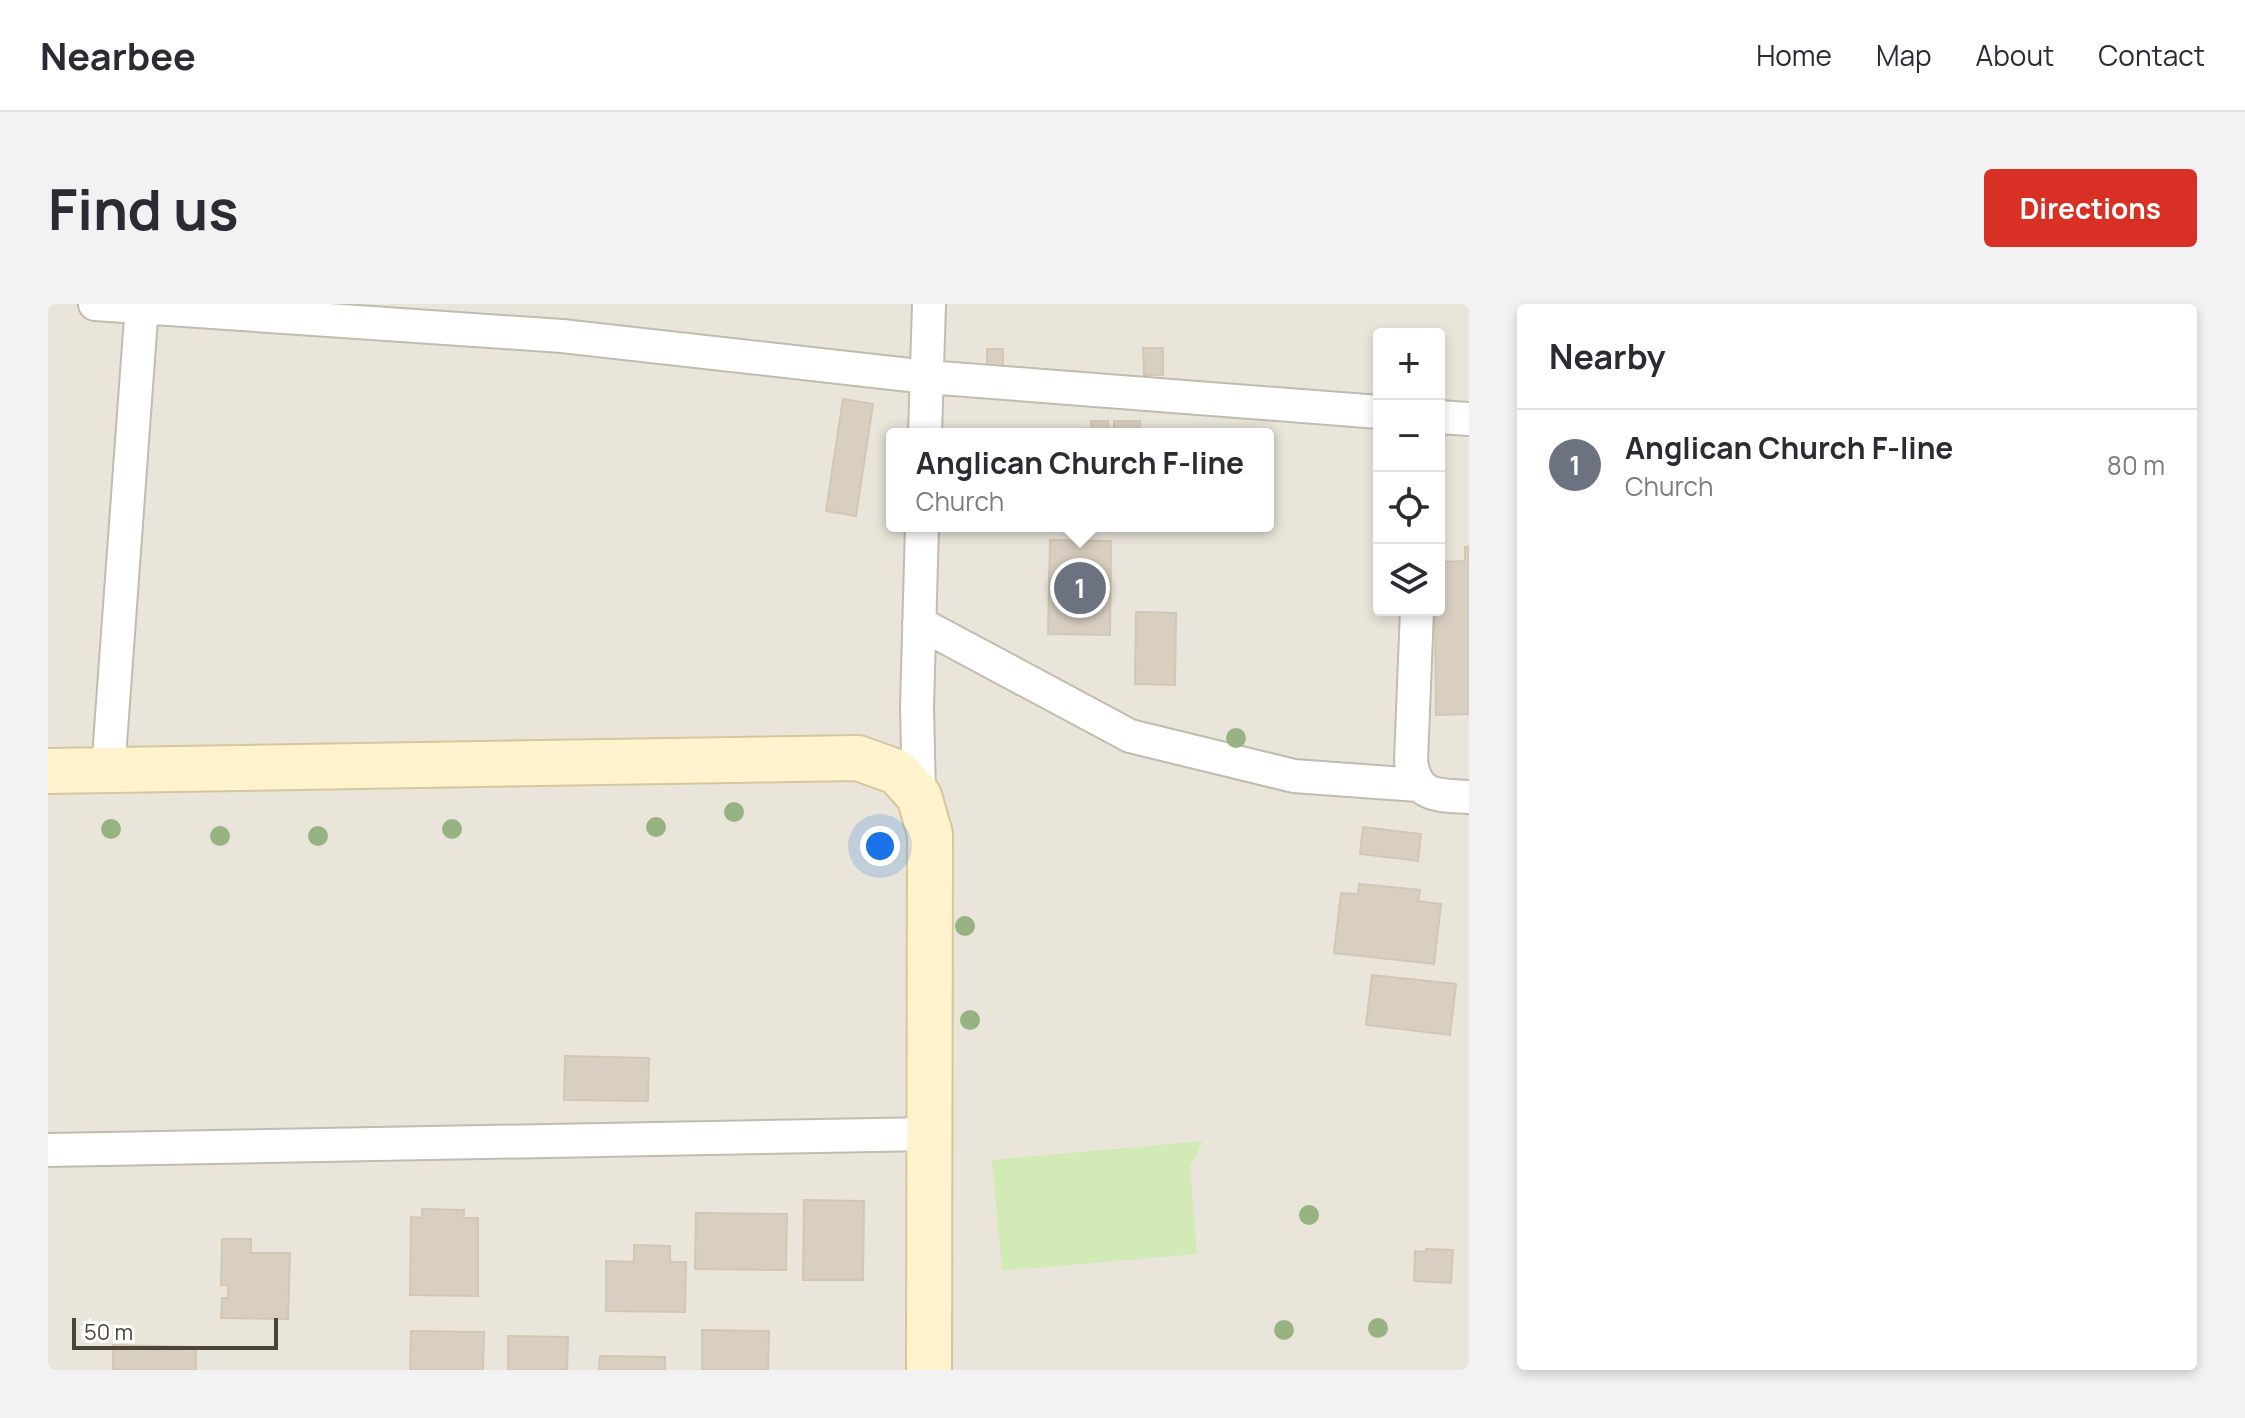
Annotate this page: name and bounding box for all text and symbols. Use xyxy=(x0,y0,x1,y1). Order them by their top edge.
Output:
text: Nearbee xyxy=(40,29,196,81)
text: Home xyxy=(1756,36,1832,74)
text: Map xyxy=(1876,36,1932,74)
text: About xyxy=(1976,36,2054,74)
text: Contact xyxy=(2098,36,2205,74)
button: Directions xyxy=(1984,169,2197,247)
text: Find us xyxy=(48,170,239,247)
map controls xyxy=(1373,328,1445,616)
button: + xyxy=(1373,328,1445,400)
text: Nearby xyxy=(1549,333,1665,379)
button: − xyxy=(1373,400,1445,472)
text: Anglican Church F-line xyxy=(1625,427,1953,468)
popup xyxy=(886,428,1274,532)
text: Anglican Church F-line xyxy=(916,442,1244,483)
text: 1 xyxy=(1569,447,1581,483)
text: 80 m xyxy=(2107,447,2165,483)
text: Church xyxy=(1625,468,1713,504)
button: locate xyxy=(1373,472,1445,544)
text: Church xyxy=(916,483,1004,519)
button: layers xyxy=(1373,544,1445,616)
pin: 1 xyxy=(1054,558,1106,618)
your location xyxy=(860,826,900,866)
scale bar xyxy=(72,1314,278,1350)
text: 50 m xyxy=(84,1317,133,1347)

